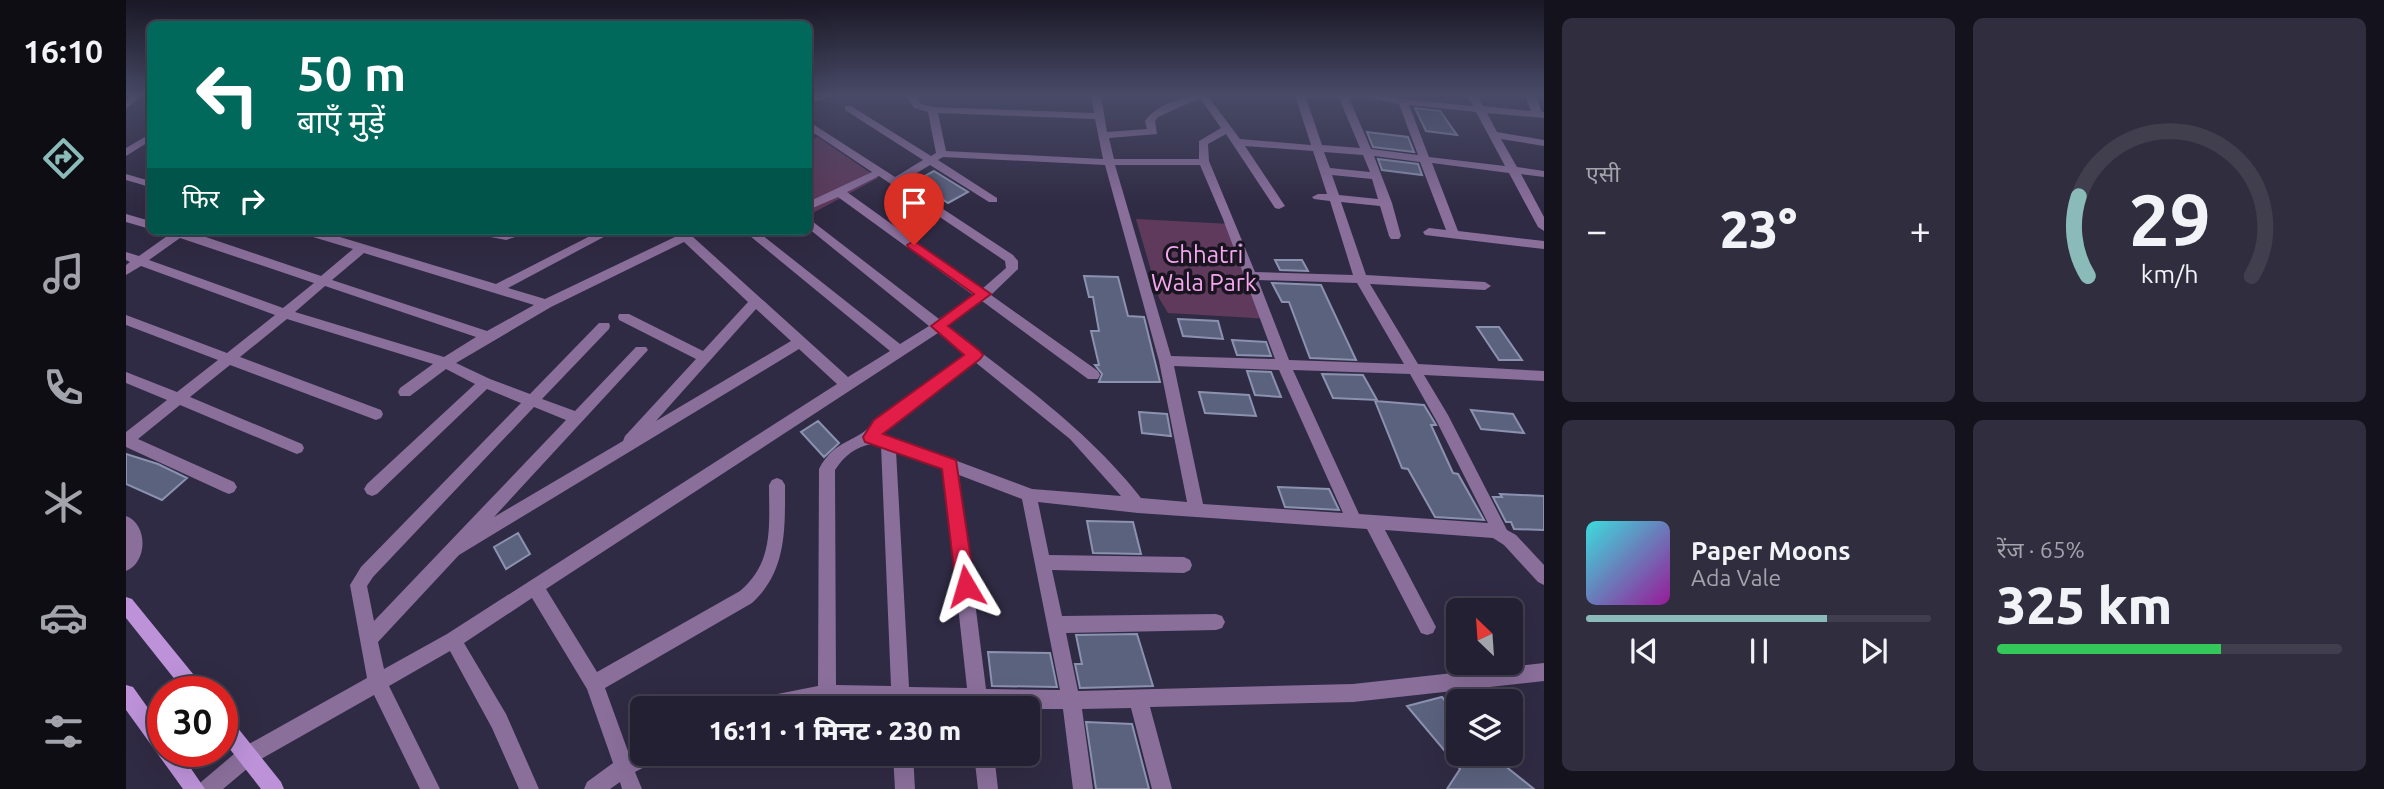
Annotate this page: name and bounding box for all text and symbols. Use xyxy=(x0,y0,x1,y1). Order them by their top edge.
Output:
text: 16:10 xyxy=(23,33,103,69)
text: 50 m xyxy=(297,45,406,100)
icon: left xyxy=(182,49,273,140)
text: बाएँ मुड़ें xyxy=(297,103,385,139)
icon: directions xyxy=(39,134,88,183)
text: एसी xyxy=(1586,161,1620,186)
pin xyxy=(884,173,944,245)
text: 29 xyxy=(2128,178,2211,260)
icon: right xyxy=(233,182,271,220)
text: फिर xyxy=(182,184,219,213)
icon: arrive xyxy=(895,184,933,222)
text: 23° xyxy=(1720,200,1797,258)
text: − xyxy=(1586,209,1607,251)
text: + xyxy=(1910,209,1931,251)
park label: Chhatri Wala Park xyxy=(1151,241,1257,296)
icon: music xyxy=(39,249,88,298)
text: km/h xyxy=(2141,260,2198,288)
icon: phone xyxy=(39,363,88,412)
icon: climate xyxy=(39,478,88,527)
text: Paper Moons xyxy=(1691,536,1850,565)
text: रेंज · 65% xyxy=(1997,537,2085,562)
position arrow xyxy=(929,549,1003,623)
text: Ada Vale xyxy=(1691,565,1781,590)
text: 325 km xyxy=(1997,576,2172,634)
icon: car xyxy=(39,593,88,642)
north arrow xyxy=(1446,598,1522,676)
map controls xyxy=(1446,598,1523,766)
icon: previous xyxy=(1625,632,1663,670)
icon: pause xyxy=(1740,632,1778,670)
icon: next xyxy=(1855,632,1893,670)
speed limit sign: 30 xyxy=(147,676,238,767)
button: layers xyxy=(1446,689,1523,766)
icon: filters xyxy=(39,707,88,756)
text: 16:11 · 1 मिनट · 230 m xyxy=(709,716,961,745)

